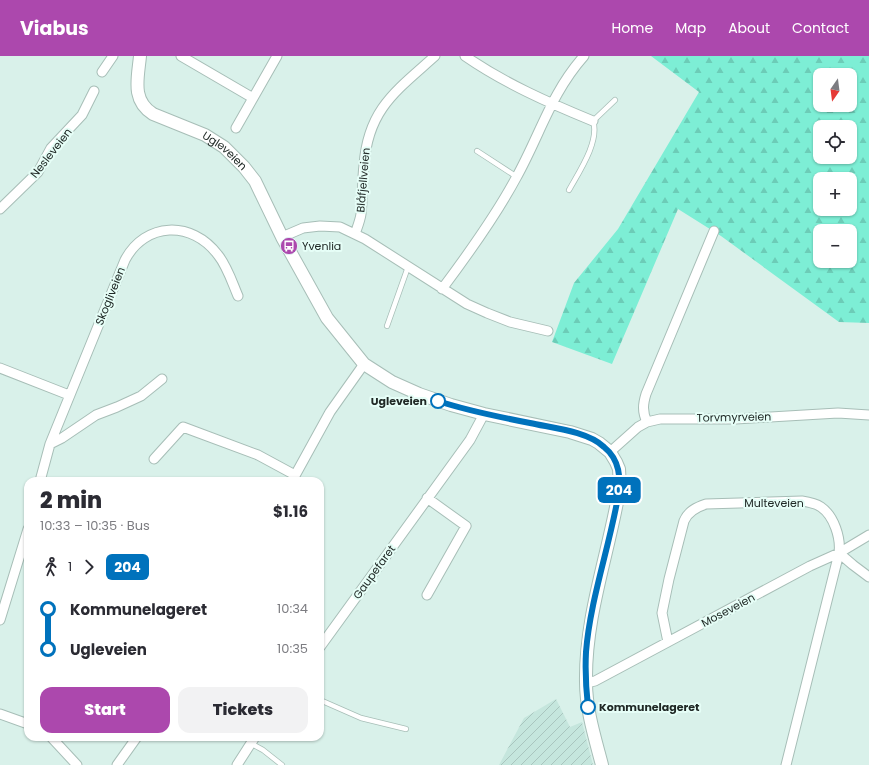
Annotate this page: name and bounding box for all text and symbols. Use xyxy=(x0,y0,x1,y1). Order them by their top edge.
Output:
text: Viabus xyxy=(20,15,89,42)
text: Home xyxy=(611,18,653,38)
text: Map xyxy=(675,18,706,38)
text: About xyxy=(728,18,770,38)
text: Contact xyxy=(792,18,849,38)
north arrow xyxy=(813,68,857,112)
map controls xyxy=(813,68,857,268)
button: locate xyxy=(813,120,857,164)
street label: Nesleveien xyxy=(26,125,76,181)
street label: Ugleveien xyxy=(199,127,251,174)
street label: Blåfjellveien xyxy=(352,147,374,213)
button: + xyxy=(813,172,857,216)
button: − xyxy=(813,224,857,268)
bus stop icon: Yvenlia xyxy=(279,236,299,256)
place label: Yvenlia xyxy=(302,238,341,254)
street label: Skogliveien xyxy=(91,264,129,328)
place label: Ugleveien xyxy=(371,393,427,409)
marker: Ugleveien xyxy=(430,393,446,409)
street label: Torvmyrveien xyxy=(697,408,771,426)
line badge: 204 xyxy=(596,477,642,503)
text: 204 xyxy=(606,480,632,500)
text: 2 min xyxy=(40,485,102,516)
street label: Multeveien xyxy=(744,495,804,511)
text: $1.16 xyxy=(273,501,308,522)
text: 10:33 – 10:35 · Bus xyxy=(40,516,150,535)
street label: Gaupefaret xyxy=(349,542,399,602)
icon: walk xyxy=(40,556,62,578)
icon: forward xyxy=(78,556,100,578)
text: 1 xyxy=(68,557,72,576)
text: 204 xyxy=(114,557,141,577)
street label: Moseveien xyxy=(698,589,758,631)
text: Kommunelageret xyxy=(70,599,207,620)
text: 10:34 xyxy=(277,599,308,618)
text: Ugleveien xyxy=(70,639,147,660)
text: 10:35 xyxy=(277,639,308,658)
button: Start xyxy=(40,687,170,733)
button: Tickets xyxy=(178,687,308,733)
marker: Kommunelageret xyxy=(580,699,596,715)
place label: Kommunelageret xyxy=(599,699,700,715)

